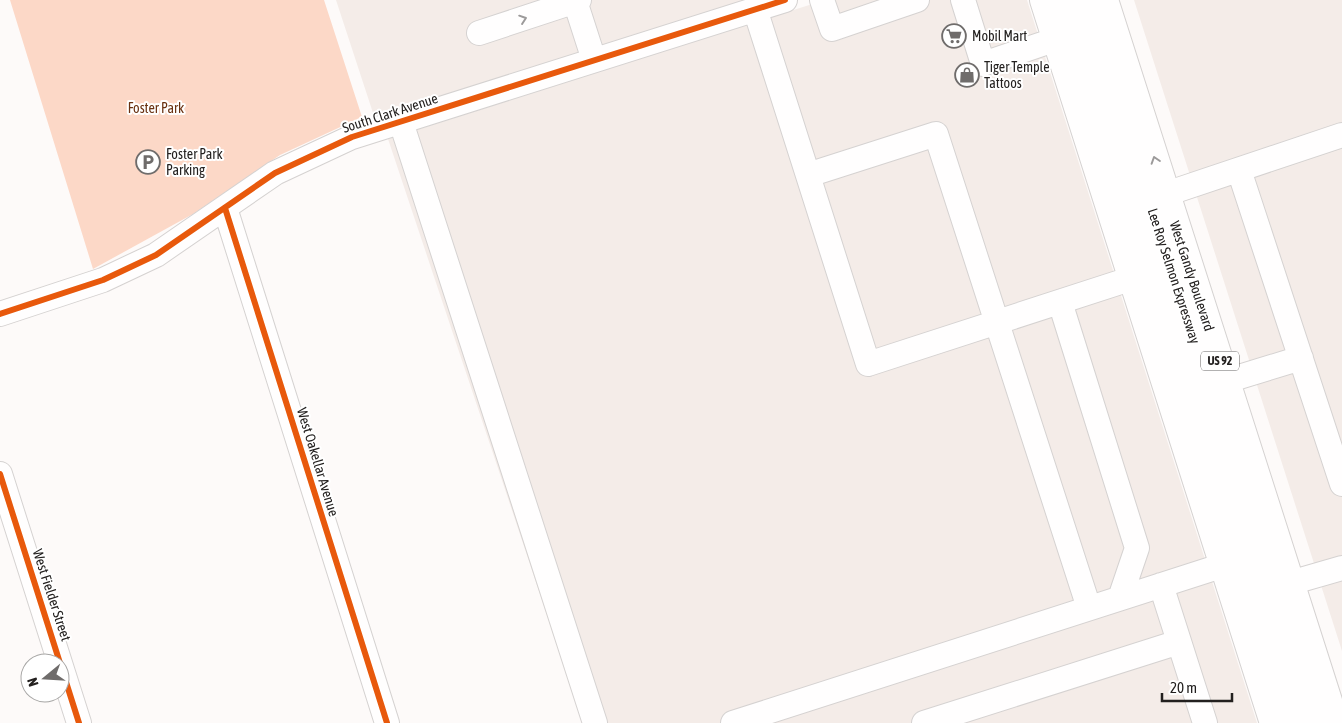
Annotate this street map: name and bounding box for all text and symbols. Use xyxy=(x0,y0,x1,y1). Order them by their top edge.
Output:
one-way arrow xyxy=(518,14,526,24)
supermarket icon: Mobil Mart xyxy=(941,23,967,49)
place label: Mobil Mart xyxy=(972,28,1027,44)
place label: Tiger Temple Tattoos xyxy=(984,59,1050,91)
shop icon: Tiger Temple Tattoos xyxy=(954,62,980,88)
street label: South Clark Avenue xyxy=(340,90,440,136)
park label: Foster Park xyxy=(128,100,184,116)
place label: Foster Park Parking xyxy=(166,146,223,178)
parking icon: Foster Park Parking xyxy=(135,149,161,175)
one-way arrow xyxy=(1151,156,1161,164)
street label: Lee Roy Selmon Expressway xyxy=(1145,206,1204,346)
street label: West Gandy Boulevard xyxy=(1167,219,1217,333)
road number: US 92 xyxy=(1201,352,1239,371)
street label: West Oakellar Avenue xyxy=(294,406,342,518)
street label: West Fielder Street xyxy=(30,547,74,643)
north arrow xyxy=(20,653,70,703)
scale bar xyxy=(1162,670,1232,702)
text: N xyxy=(24,676,42,688)
text: 20 m xyxy=(1170,679,1197,696)

